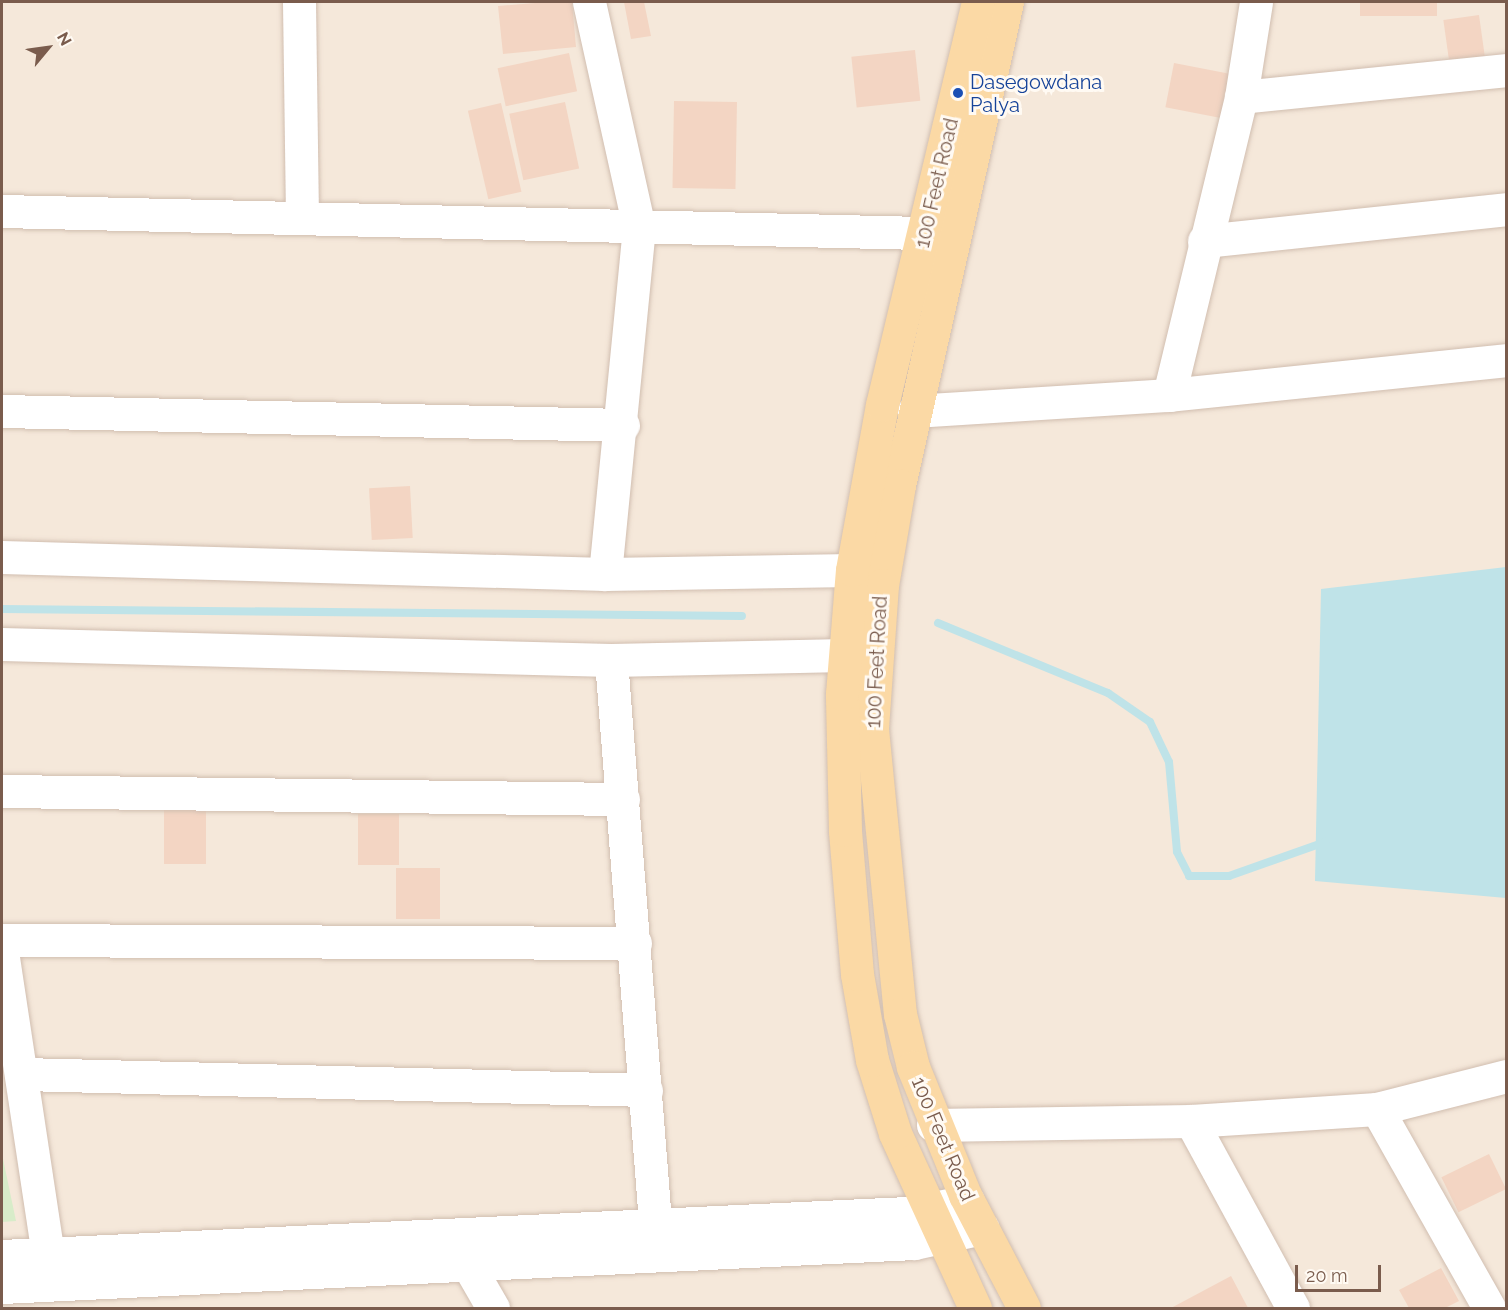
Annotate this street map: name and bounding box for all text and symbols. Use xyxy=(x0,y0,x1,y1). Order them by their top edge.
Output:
north arrow xyxy=(18,18,78,78)
text: N xyxy=(53,29,75,49)
place label: Dasegowdana Palya xyxy=(970,70,1102,117)
marker: Dasegowdana Palya xyxy=(951,86,965,100)
street label: 100 Feet Road xyxy=(910,116,964,250)
street label: 100 Feet Road xyxy=(862,595,892,729)
street label: 100 Feet Road xyxy=(906,1073,980,1205)
scale bar xyxy=(1298,1253,1384,1291)
text: 20 m xyxy=(1306,1265,1348,1286)

